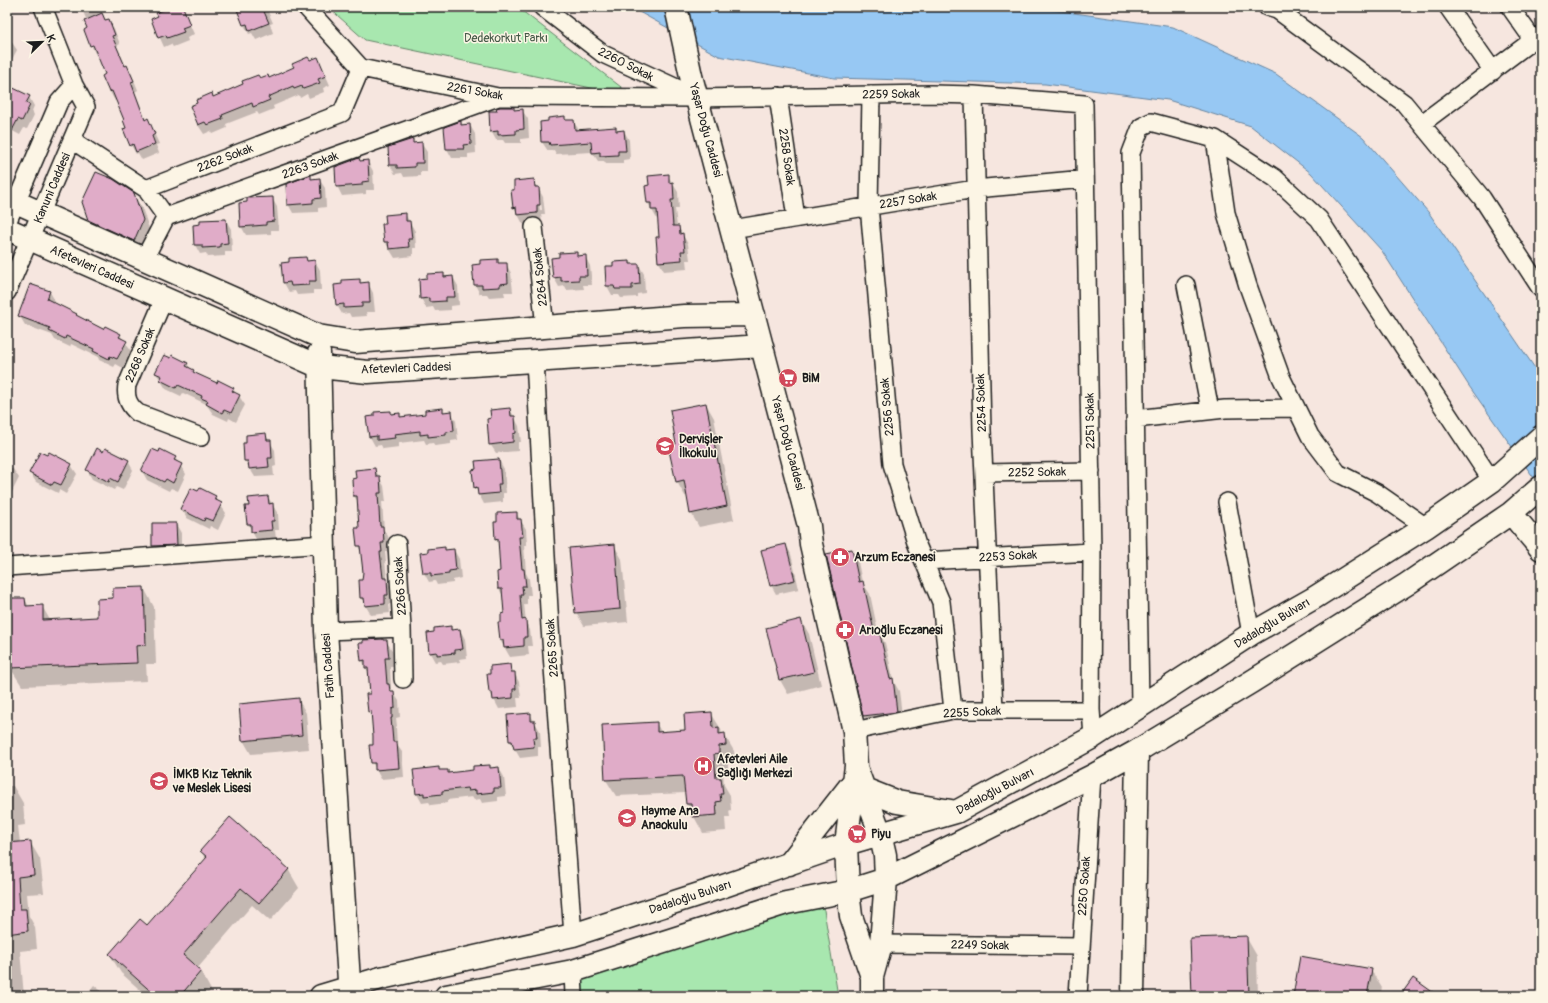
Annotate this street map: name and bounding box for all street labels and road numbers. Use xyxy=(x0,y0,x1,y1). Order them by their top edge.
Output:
street label: 2260 Sokak xyxy=(596,44,656,85)
street label: 2261 Sokak xyxy=(446,79,504,104)
street label: Yaşar Doğu Caddesi xyxy=(685,80,725,179)
street label: 2259 Sokak xyxy=(862,86,920,103)
street label: 2258 Sokak xyxy=(775,128,798,187)
street label: 2262 Sokak xyxy=(195,141,255,176)
street label: 2263 Sokak xyxy=(280,148,340,183)
street label: Kanuni Caddesi xyxy=(31,151,74,226)
street label: 2257 Sokak xyxy=(878,189,938,212)
street label: Afetevleri Caddesi xyxy=(48,242,136,293)
street label: 2264 Sokak xyxy=(530,247,551,307)
street label: 2268 Sokak xyxy=(122,326,159,385)
street label: Afetevleri Caddesi xyxy=(361,359,451,378)
street label: 2254 Sokak xyxy=(973,373,990,432)
street label: 2256 Sokak xyxy=(877,377,898,437)
street label: Yaşar Doğu Caddesi xyxy=(767,393,807,492)
street label: 2251 Sokak xyxy=(1083,393,1098,449)
street label: 2252 Sokak xyxy=(1008,464,1066,481)
street label: 2253 Sokak xyxy=(979,547,1038,566)
street label: 2266 Sokak xyxy=(391,556,410,616)
street label: Dadaloğlu Bulvarı xyxy=(1232,595,1313,652)
street label: 2265 Sokak xyxy=(543,618,562,678)
street label: Fatih Caddesi xyxy=(319,633,338,699)
street label: 2255 Sokak xyxy=(943,703,1001,722)
street label: Dadaloğlu Bulvarı xyxy=(954,765,1037,818)
street label: 2250 Sokak xyxy=(1075,856,1094,916)
street label: Dadaloğlu Bulvarı xyxy=(647,877,733,918)
street label: 2249 Sokak xyxy=(951,937,1009,954)

